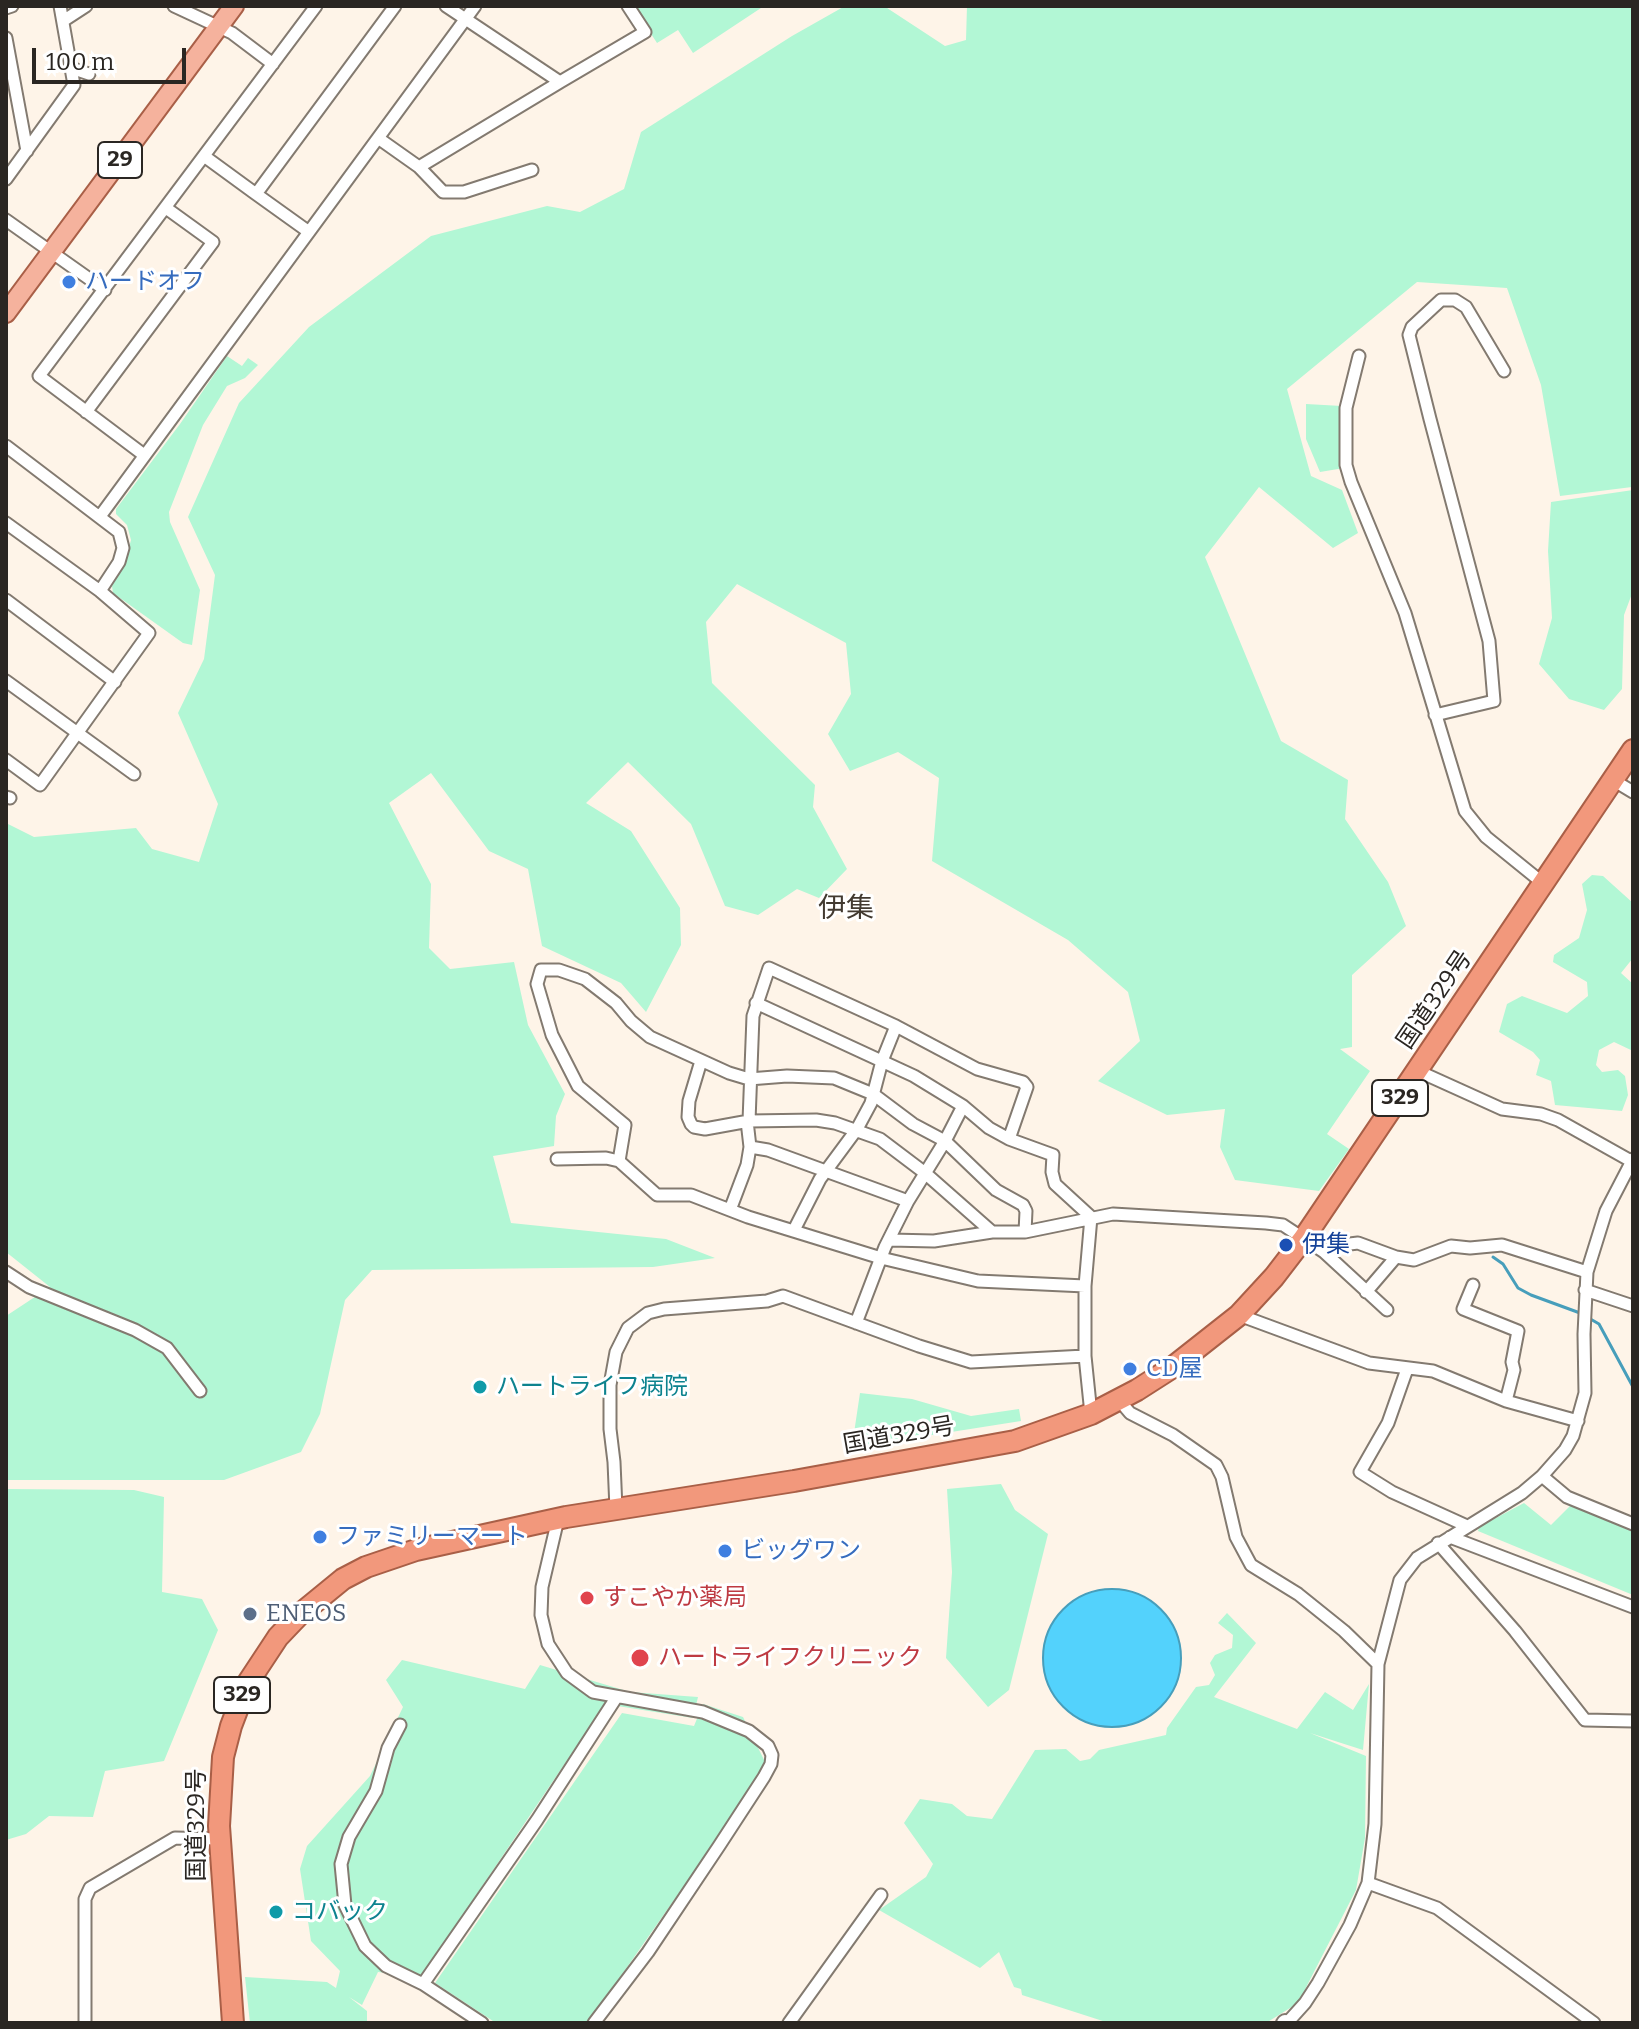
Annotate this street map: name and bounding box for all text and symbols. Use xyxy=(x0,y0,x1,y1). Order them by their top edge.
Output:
scale bar xyxy=(36,32,190,82)
text: 100 m xyxy=(46,48,114,76)
road number: 29 xyxy=(98,142,142,178)
place label: ハードオフ xyxy=(85,268,205,296)
marker: ハードオフ xyxy=(60,273,78,291)
district label: 伊集 xyxy=(818,892,874,926)
street label: 国道329号 xyxy=(1392,945,1478,1055)
road number: 329 xyxy=(1372,1080,1428,1116)
place label: 伊集 xyxy=(1302,1231,1350,1259)
marker: 伊集 xyxy=(1277,1236,1295,1254)
place label: CD屋 xyxy=(1146,1355,1203,1383)
marker: CD屋 xyxy=(1121,1360,1139,1378)
place label: ハートライフ病院 xyxy=(496,1373,688,1401)
marker: ハートライフ病院 xyxy=(471,1378,489,1396)
street label: 国道329号 xyxy=(841,1412,957,1460)
place label: ファミリーマート xyxy=(336,1523,528,1551)
marker: ファミリーマート xyxy=(311,1528,329,1546)
place label: ビッグワン xyxy=(741,1537,861,1565)
marker: ビッグワン xyxy=(716,1542,734,1560)
place label: すこやか薬局 xyxy=(603,1584,747,1612)
marker: すこやか薬局 xyxy=(578,1589,596,1607)
place label: ENEOS xyxy=(266,1600,346,1628)
marker: ENEOS xyxy=(241,1605,259,1623)
place label: ハートライフクリニック xyxy=(658,1644,922,1672)
marker: ハートライフクリニック xyxy=(629,1647,651,1669)
road number: 329 xyxy=(214,1677,270,1713)
street label: 国道329号 xyxy=(183,1769,211,1881)
place label: コバック xyxy=(292,1898,388,1926)
marker: コバック xyxy=(267,1903,285,1921)

